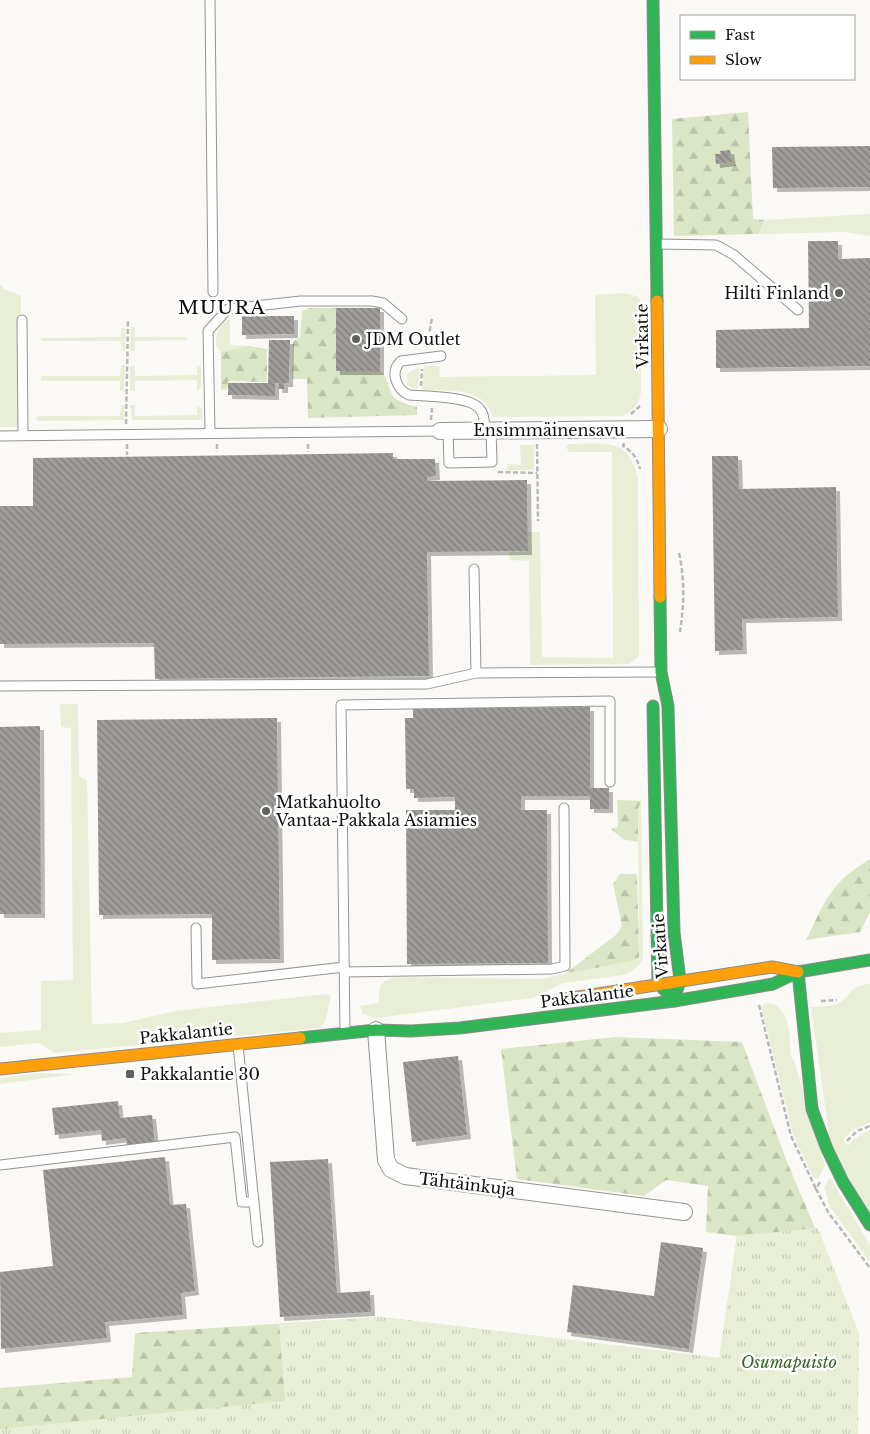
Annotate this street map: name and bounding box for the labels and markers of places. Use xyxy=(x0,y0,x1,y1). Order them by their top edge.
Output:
place label: Hilti Finland xyxy=(724,283,829,303)
marker: Hilti Finland xyxy=(833,287,845,299)
place label: JDM Outlet xyxy=(364,329,461,349)
marker: JDM Outlet xyxy=(350,333,362,345)
place label: Matkahuolto Vantaa-Pakkala Asiamies xyxy=(275,792,477,830)
marker: Matkahuolto Vantaa-Pakkala Asiamies xyxy=(260,805,272,817)
place label: Pakkalantie 30 xyxy=(140,1064,260,1084)
marker: Pakkalantie 30 xyxy=(124,1068,136,1080)

